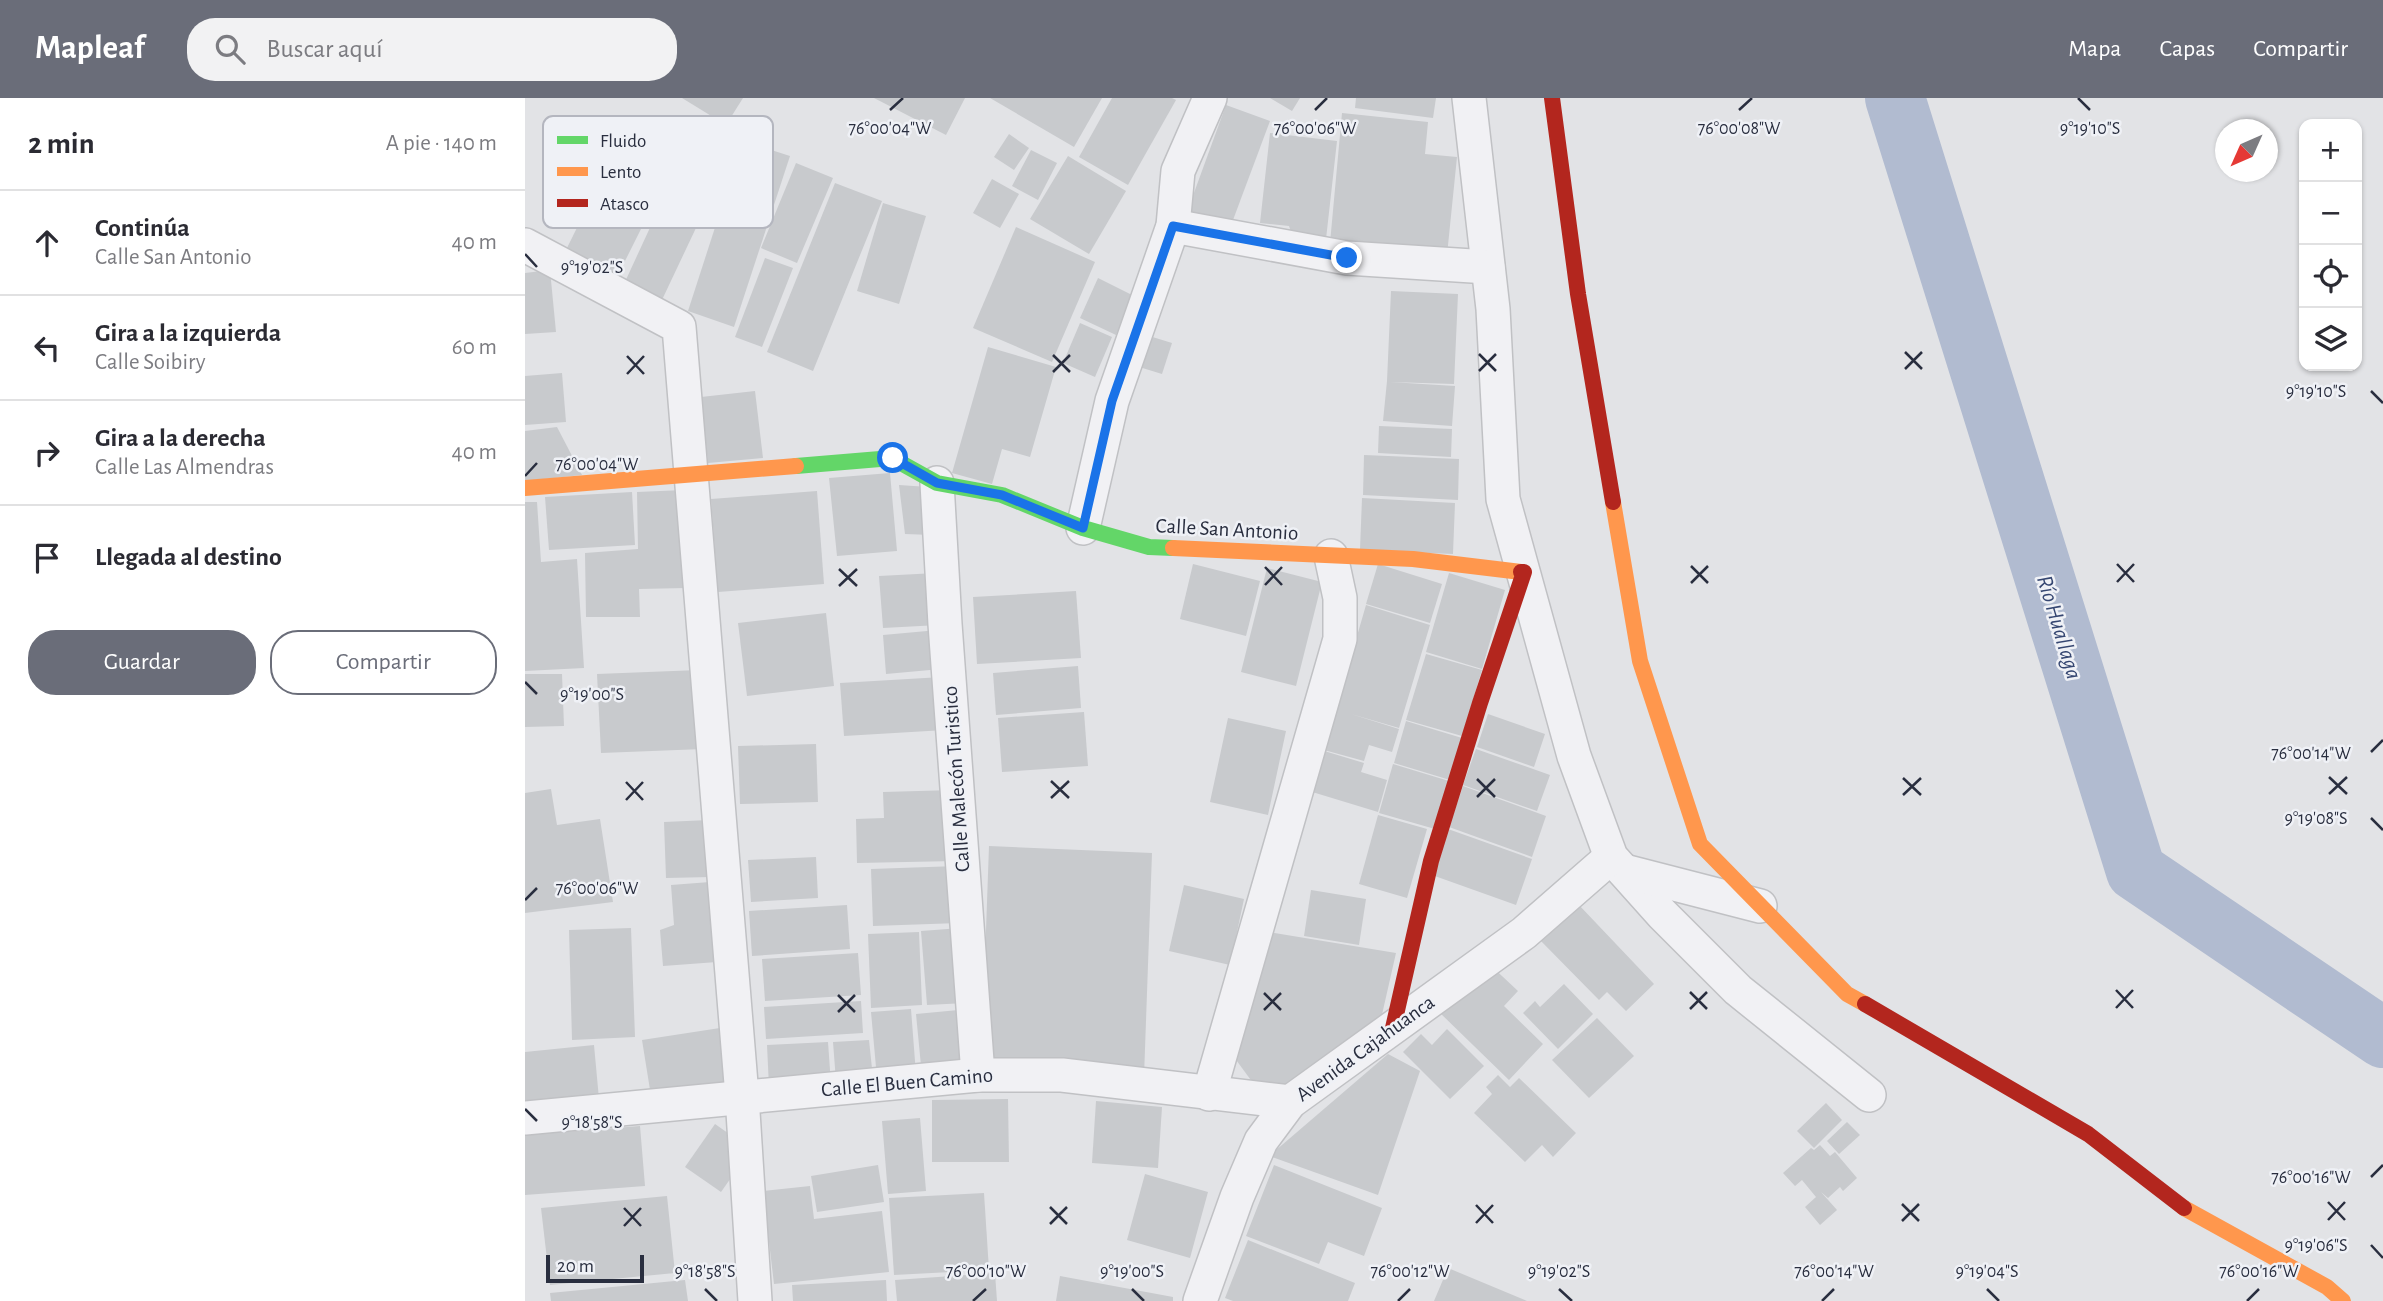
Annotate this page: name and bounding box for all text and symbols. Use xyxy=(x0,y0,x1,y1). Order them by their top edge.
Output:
search box xyxy=(187,18,677,81)
icon: search xyxy=(211,30,249,68)
text: Mapleaf xyxy=(35,32,145,65)
text: Buscar aquí xyxy=(267,36,382,62)
text: Mapa xyxy=(2068,37,2121,61)
text: Capas xyxy=(2159,37,2215,61)
text: Compartir xyxy=(2253,37,2348,61)
legend xyxy=(543,116,773,228)
north arrow xyxy=(2215,119,2278,182)
map controls xyxy=(2299,119,2362,371)
button: + xyxy=(2299,119,2362,182)
text: 76°00'04"W xyxy=(849,120,931,138)
text: 76°00'06"W xyxy=(1274,120,1356,138)
text: 76°00'08"W xyxy=(1698,120,1780,138)
text: 9°19'10"S xyxy=(2060,120,2120,138)
text: 2 min xyxy=(28,129,95,159)
text: A pie · 140 m xyxy=(386,132,497,155)
text: Fluido xyxy=(600,132,646,151)
text: Lento xyxy=(600,163,641,182)
button: − xyxy=(2299,182,2362,245)
text: Atasco xyxy=(600,195,649,214)
text: Continúa xyxy=(95,215,190,241)
icon: ahead xyxy=(28,224,66,262)
text: 40 m xyxy=(452,231,497,254)
route end xyxy=(1331,242,1362,273)
button: locate xyxy=(2299,245,2362,308)
text: Calle San Antonio xyxy=(95,246,252,269)
text: 9°19'02"S xyxy=(561,259,623,277)
button: layers xyxy=(2299,308,2362,371)
text: Gira a la izquierda xyxy=(95,320,281,346)
icon: left xyxy=(28,329,66,367)
text: 60 m xyxy=(452,336,497,359)
text: Calle Soibiry xyxy=(95,351,206,374)
text: 9°19'10"S xyxy=(2286,383,2346,401)
text: Gira a la derecha xyxy=(95,425,266,451)
icon: right xyxy=(28,434,66,472)
text: 40 m xyxy=(452,441,497,464)
route start xyxy=(877,442,908,473)
text: Calle Las Almendras xyxy=(95,456,274,479)
text: 76°00'04"W xyxy=(556,456,638,474)
street label: Calle San Antonio xyxy=(1155,515,1299,544)
icon: arrive xyxy=(28,539,66,577)
text: Llegada al destino xyxy=(95,544,282,570)
water label: Río Huallaga xyxy=(2032,573,2085,682)
button: Guardar xyxy=(28,630,256,695)
button: Compartir xyxy=(270,630,497,695)
street label: Calle Malecón Turistico xyxy=(940,685,973,873)
text: 9°19'00"S xyxy=(560,686,624,704)
text: 76°00'14"W xyxy=(2271,745,2351,763)
text: 9°19'08"S xyxy=(2285,810,2347,828)
text: 76°00'06"W xyxy=(556,880,638,898)
street label: Avenida Cajahuanca xyxy=(1292,991,1439,1106)
street label: Calle El Buen Camino xyxy=(820,1065,994,1100)
text: 9°18'58"S xyxy=(561,1114,623,1132)
text: 76°00'16"W xyxy=(2271,1169,2351,1187)
text: 9°19'06"S xyxy=(2285,1237,2347,1255)
scale bar xyxy=(546,1252,644,1284)
text: 20 m xyxy=(557,1257,594,1276)
text: 9°18'58"S xyxy=(674,1263,736,1281)
text: 76°00'10"W xyxy=(946,1263,1026,1281)
text: 9°19'00"S xyxy=(1100,1263,1164,1281)
text: 76°00'12"W xyxy=(1371,1263,1449,1281)
text: 9°19'02"S xyxy=(1528,1263,1590,1281)
text: 76°00'14"W xyxy=(1794,1263,1874,1281)
text: 9°19'04"S xyxy=(1955,1263,2019,1281)
text: 76°00'16"W xyxy=(2219,1263,2299,1281)

